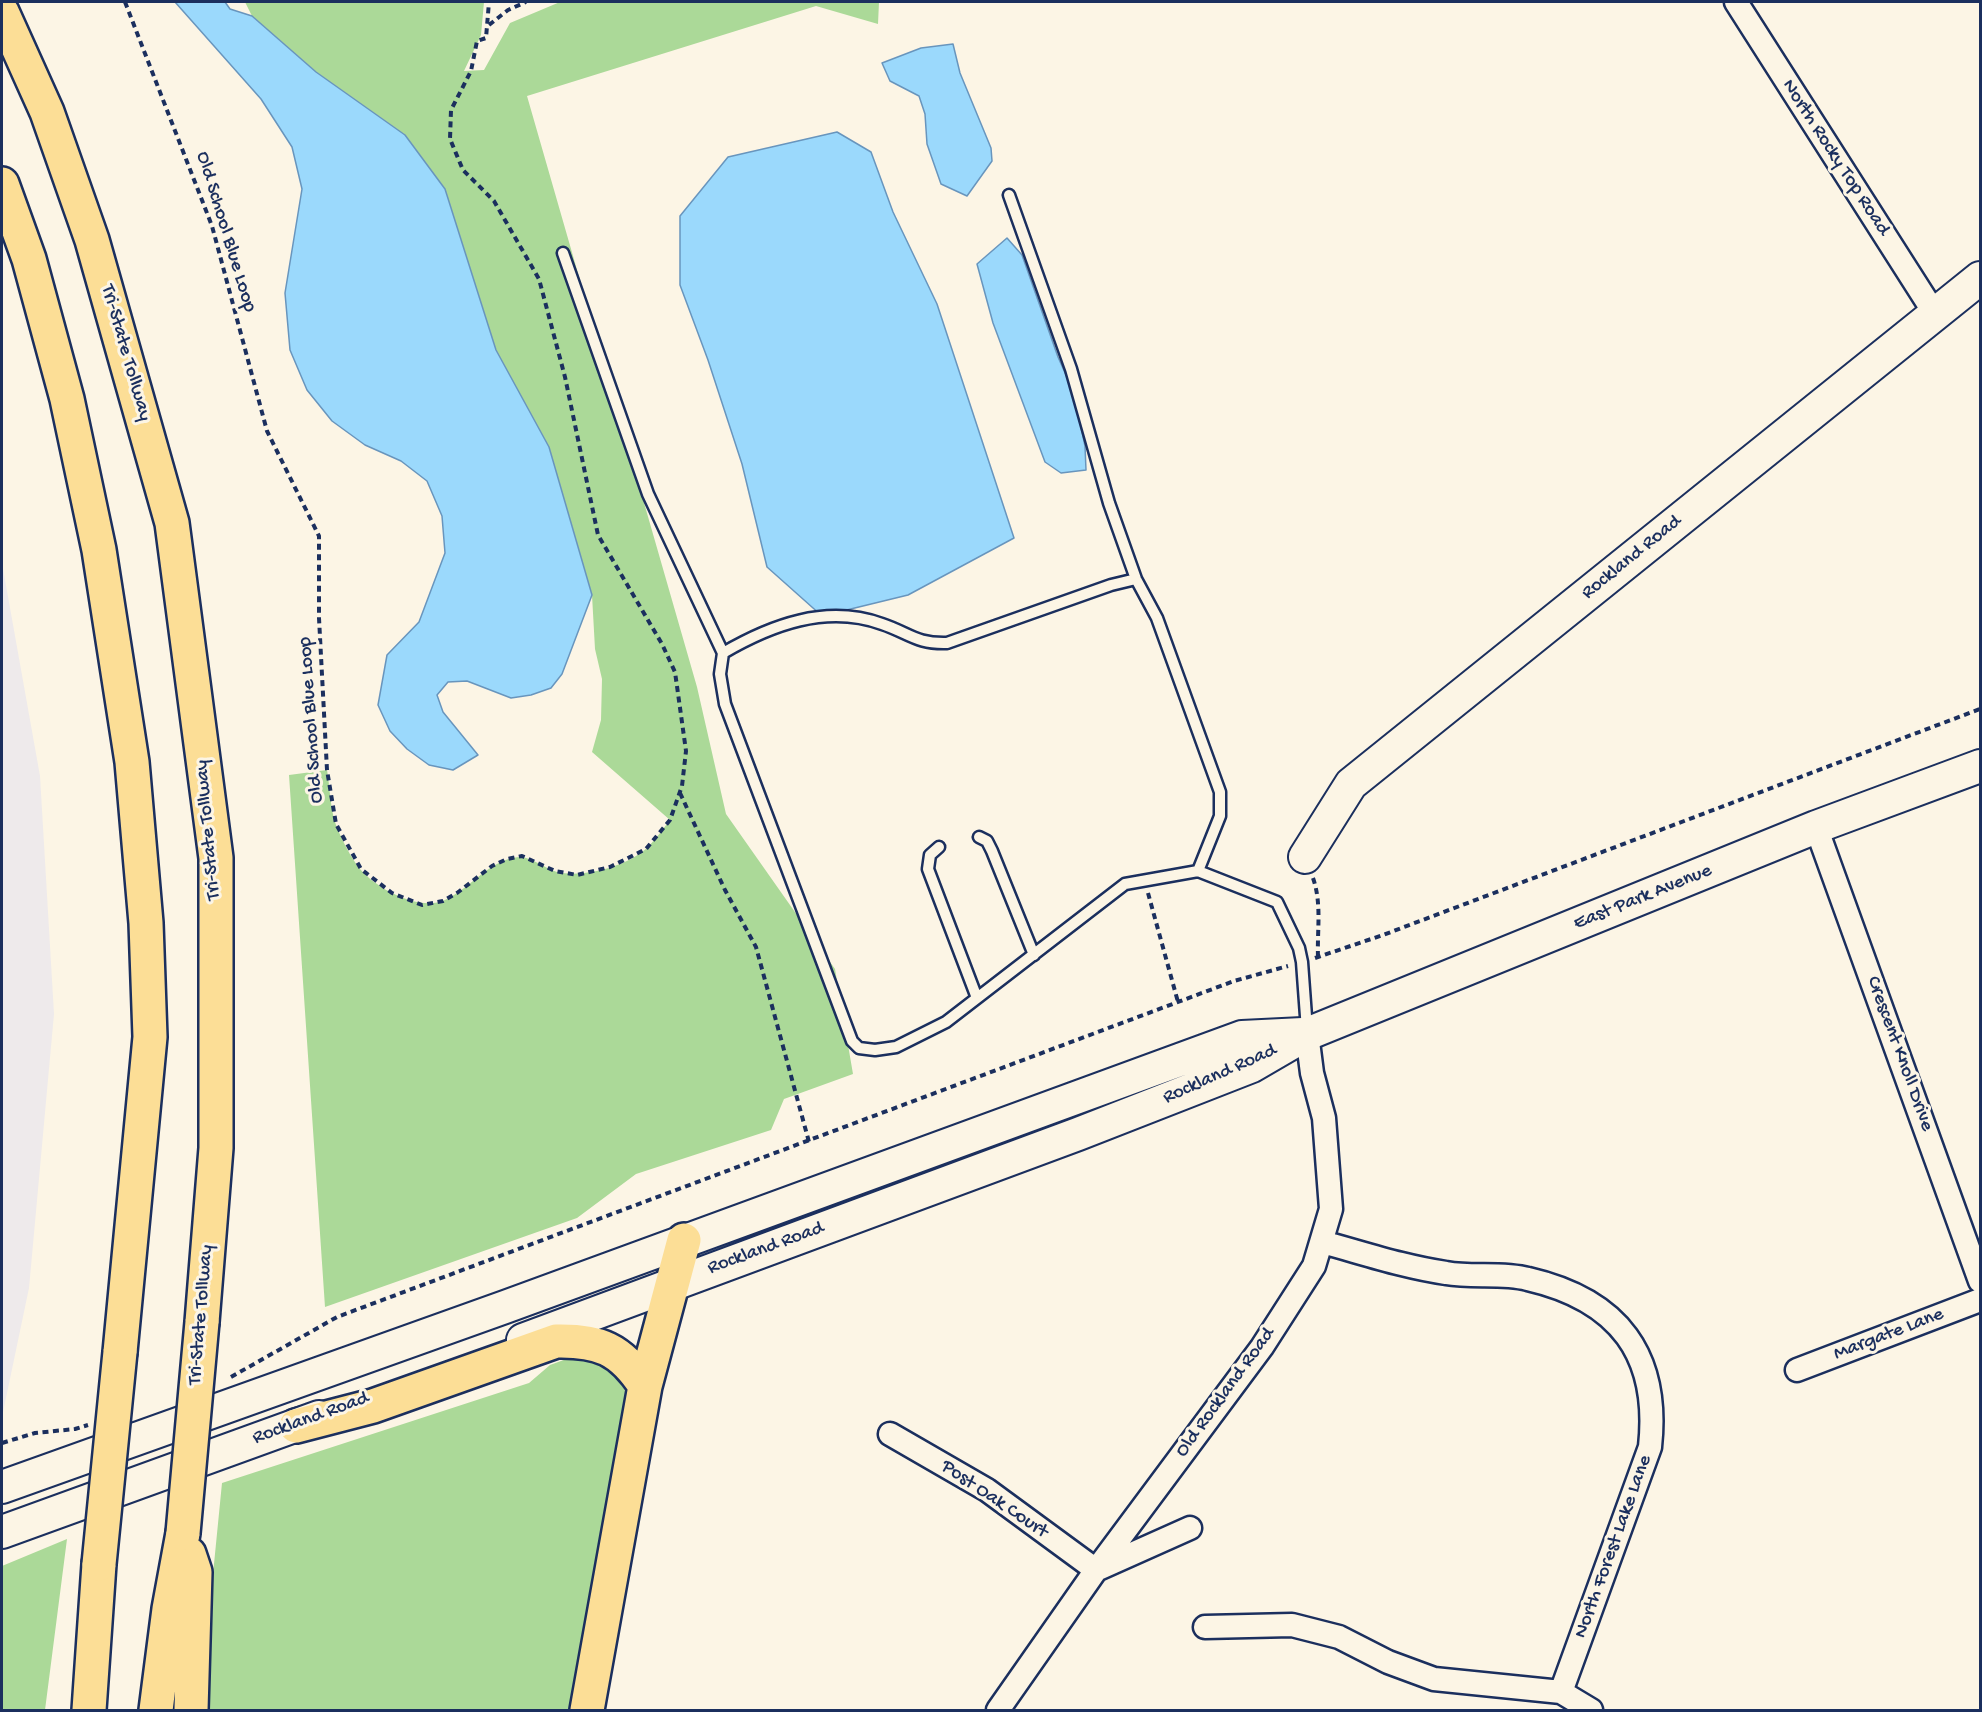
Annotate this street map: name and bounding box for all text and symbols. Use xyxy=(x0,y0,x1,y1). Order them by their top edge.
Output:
street label: North Rocky Top Road xyxy=(1775,75,1895,241)
street label: Old School Blue Loop xyxy=(189,149,261,315)
street label: Tri-State Tollway xyxy=(94,282,156,424)
street label: Rockland Road xyxy=(1577,510,1687,606)
street label: Old School Blue Loop xyxy=(294,636,330,804)
street label: Tri-State Tollway xyxy=(191,759,227,901)
street label: East Park Avenue xyxy=(1570,859,1716,937)
street label: Crescent Knoll Drive xyxy=(1860,973,1938,1135)
street label: Rockland Road xyxy=(1160,1039,1280,1111)
street label: Rockland Road xyxy=(705,1217,827,1281)
street label: Tri-State Tollway xyxy=(184,1244,220,1386)
street label: Margate Lane xyxy=(1831,1303,1947,1367)
street label: Old Rockland Road xyxy=(1171,1323,1281,1463)
street label: Rockland Road xyxy=(250,1387,372,1451)
street label: North Forest Lake Lane xyxy=(1570,1452,1658,1642)
street label: Post Oak Court xyxy=(936,1455,1052,1545)

